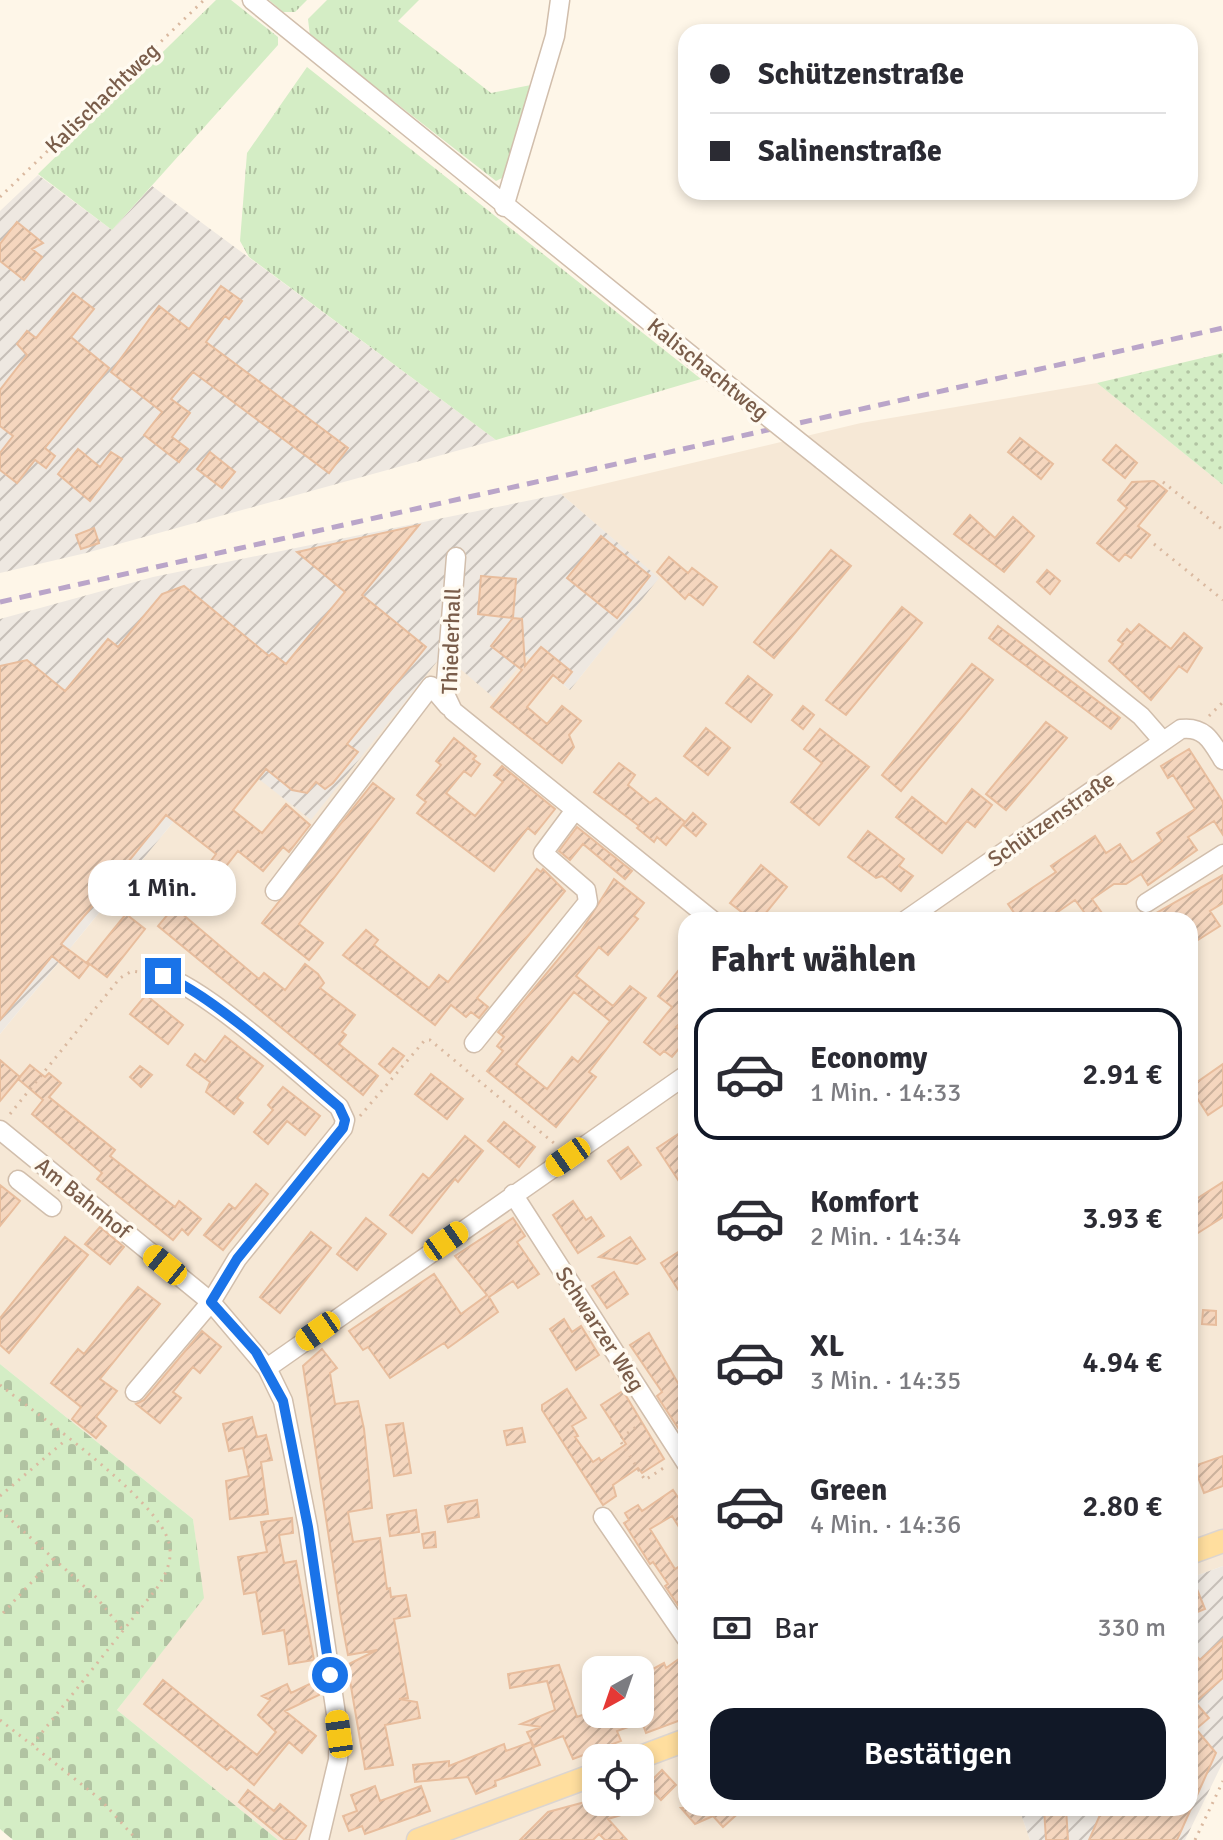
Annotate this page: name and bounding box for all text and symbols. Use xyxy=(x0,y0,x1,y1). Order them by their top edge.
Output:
street label: Kalischachtweg xyxy=(39,37,165,159)
text: Schützenstraße xyxy=(758,56,964,93)
text: Salinenstraße xyxy=(758,133,942,170)
street label: Kalischachtweg xyxy=(642,312,774,426)
street label: Thiederhall xyxy=(436,587,466,695)
street label: Schützenstraße xyxy=(982,765,1120,873)
callout: 1 Min. xyxy=(89,860,237,916)
text: 1 Min. xyxy=(127,872,197,904)
text: Fahrt wählen xyxy=(710,937,916,982)
route end xyxy=(145,958,181,994)
icon: car xyxy=(714,1038,786,1110)
text: Economy xyxy=(810,1040,927,1077)
text: 2.91 € xyxy=(1082,1056,1162,1093)
text: 1 Min. · 14:33 xyxy=(810,1077,961,1109)
car xyxy=(541,1133,595,1181)
street label: Am Bahnhof xyxy=(30,1151,137,1246)
icon: car xyxy=(714,1182,786,1254)
text: Komfort xyxy=(810,1184,919,1221)
text: 3.93 € xyxy=(1082,1200,1162,1237)
car xyxy=(419,1217,473,1265)
text: 2 Min. · 14:34 xyxy=(810,1221,961,1253)
car xyxy=(139,1241,191,1289)
street label: Schwarzer Weg xyxy=(550,1262,650,1396)
car xyxy=(291,1307,345,1355)
icon: car xyxy=(714,1326,786,1398)
text: XL xyxy=(810,1328,844,1365)
text: 4.94 € xyxy=(1082,1344,1162,1381)
text: 3 Min. · 14:35 xyxy=(810,1365,961,1397)
icon: car xyxy=(714,1470,786,1542)
text: Green xyxy=(810,1472,887,1509)
text: 2.80 € xyxy=(1082,1488,1162,1525)
text: 4 Min. · 14:36 xyxy=(810,1509,961,1541)
icon: cash xyxy=(710,1606,754,1650)
text: Bar xyxy=(774,1610,818,1647)
text: 330 m xyxy=(1097,1612,1166,1644)
north arrow xyxy=(582,1656,654,1728)
map controls xyxy=(582,1656,654,1816)
route start xyxy=(312,1657,348,1693)
button: Bestätigen xyxy=(710,1708,1166,1800)
car xyxy=(324,1709,354,1759)
button: locate xyxy=(582,1744,654,1816)

